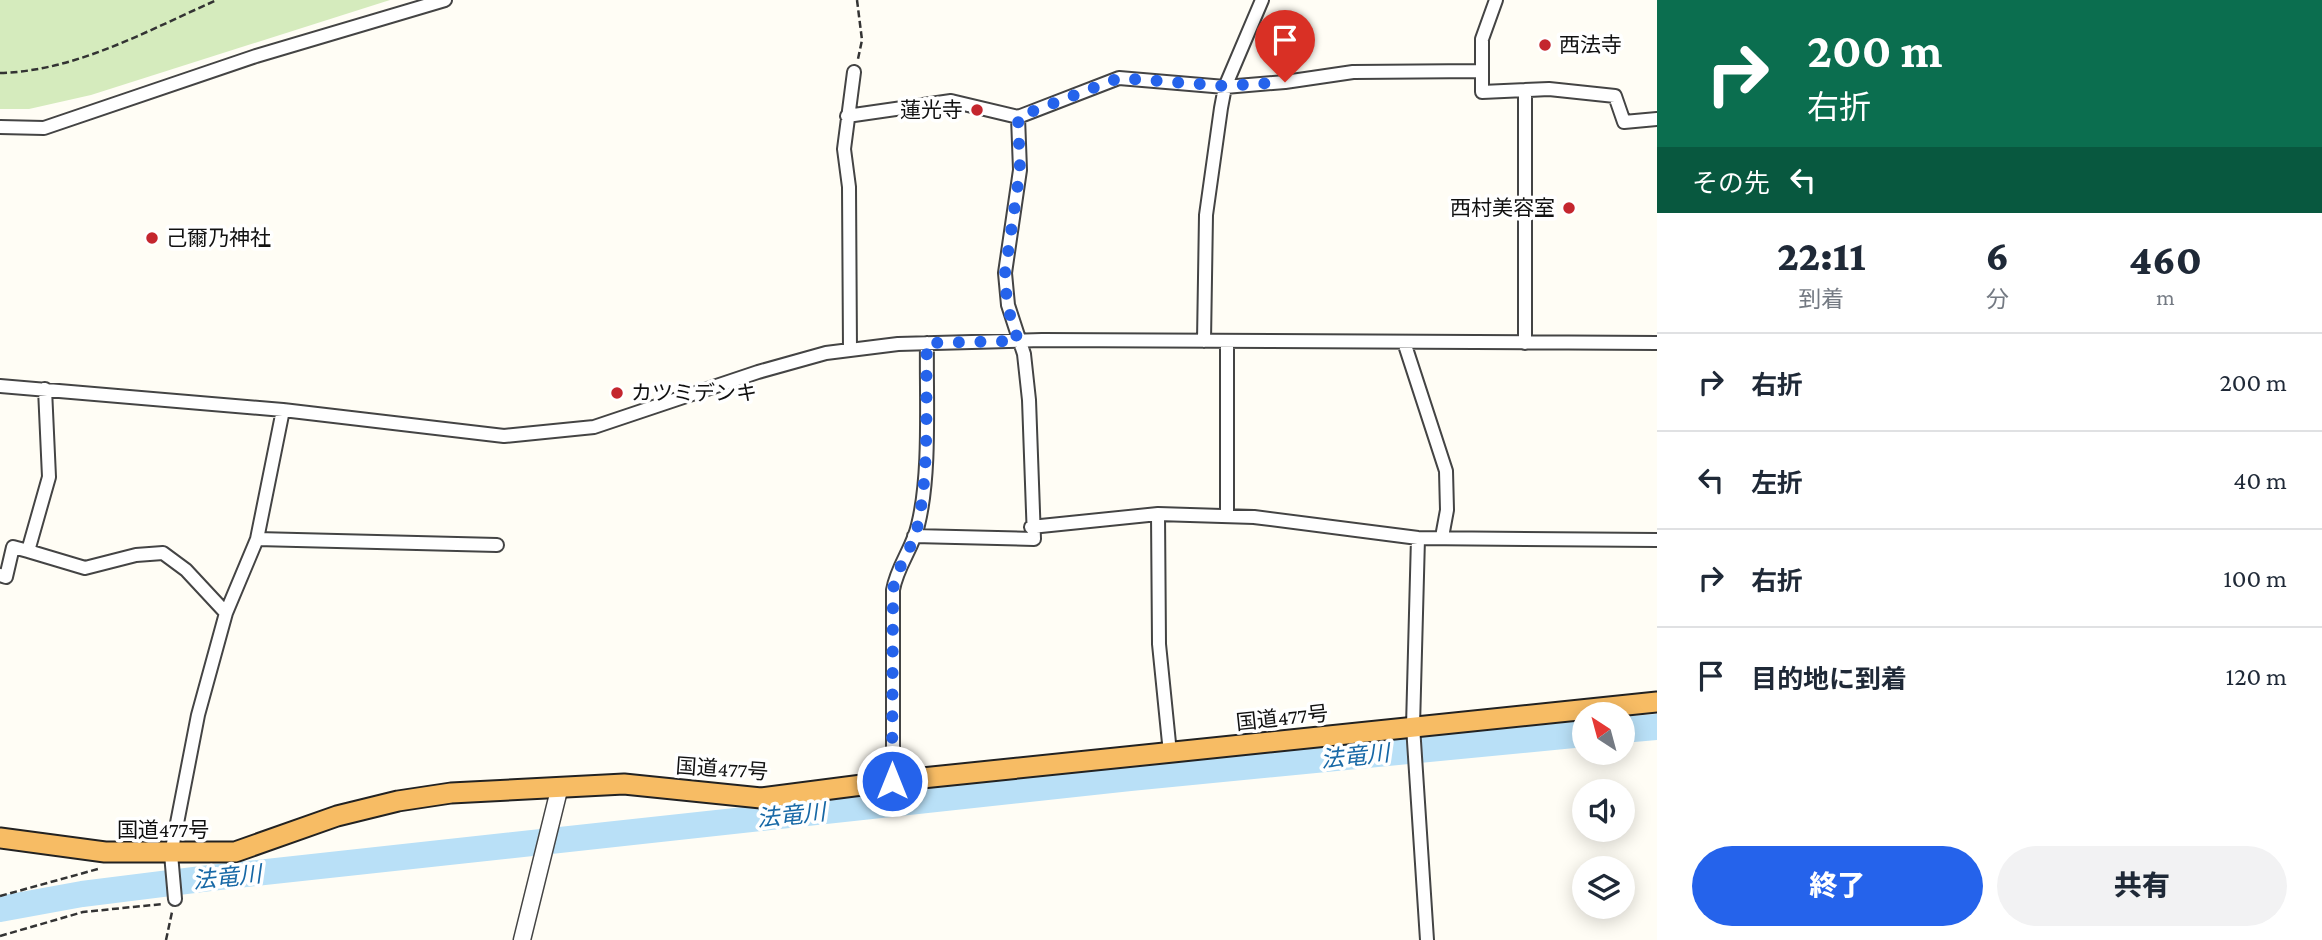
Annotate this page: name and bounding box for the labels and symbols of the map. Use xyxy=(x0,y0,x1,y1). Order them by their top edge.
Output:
pin xyxy=(1255,10,1315,82)
place label: 西法寺 xyxy=(1559,33,1622,57)
marker: 西法寺 xyxy=(1537,37,1553,53)
place label: 蓮光寺 xyxy=(900,98,963,122)
marker: 蓮光寺 xyxy=(969,102,985,118)
place label: 西村美容室 xyxy=(1450,196,1555,220)
marker: 西村美容室 xyxy=(1561,200,1577,216)
place label: 己爾乃神社 xyxy=(166,226,271,250)
marker: 己爾乃神社 xyxy=(144,230,160,246)
place label: カツミデンキ xyxy=(631,381,757,405)
marker: カツミデンキ xyxy=(609,385,625,401)
street label: 国道477号 xyxy=(1235,701,1329,735)
north arrow xyxy=(1572,702,1634,765)
water label: 法竜川 xyxy=(1319,739,1394,773)
position arrow xyxy=(855,744,929,818)
street label: 国道477号 xyxy=(675,754,769,784)
water label: 法竜川 xyxy=(755,798,830,832)
street label: 国道477号 xyxy=(117,818,209,842)
water label: 法竜川 xyxy=(191,860,266,894)

